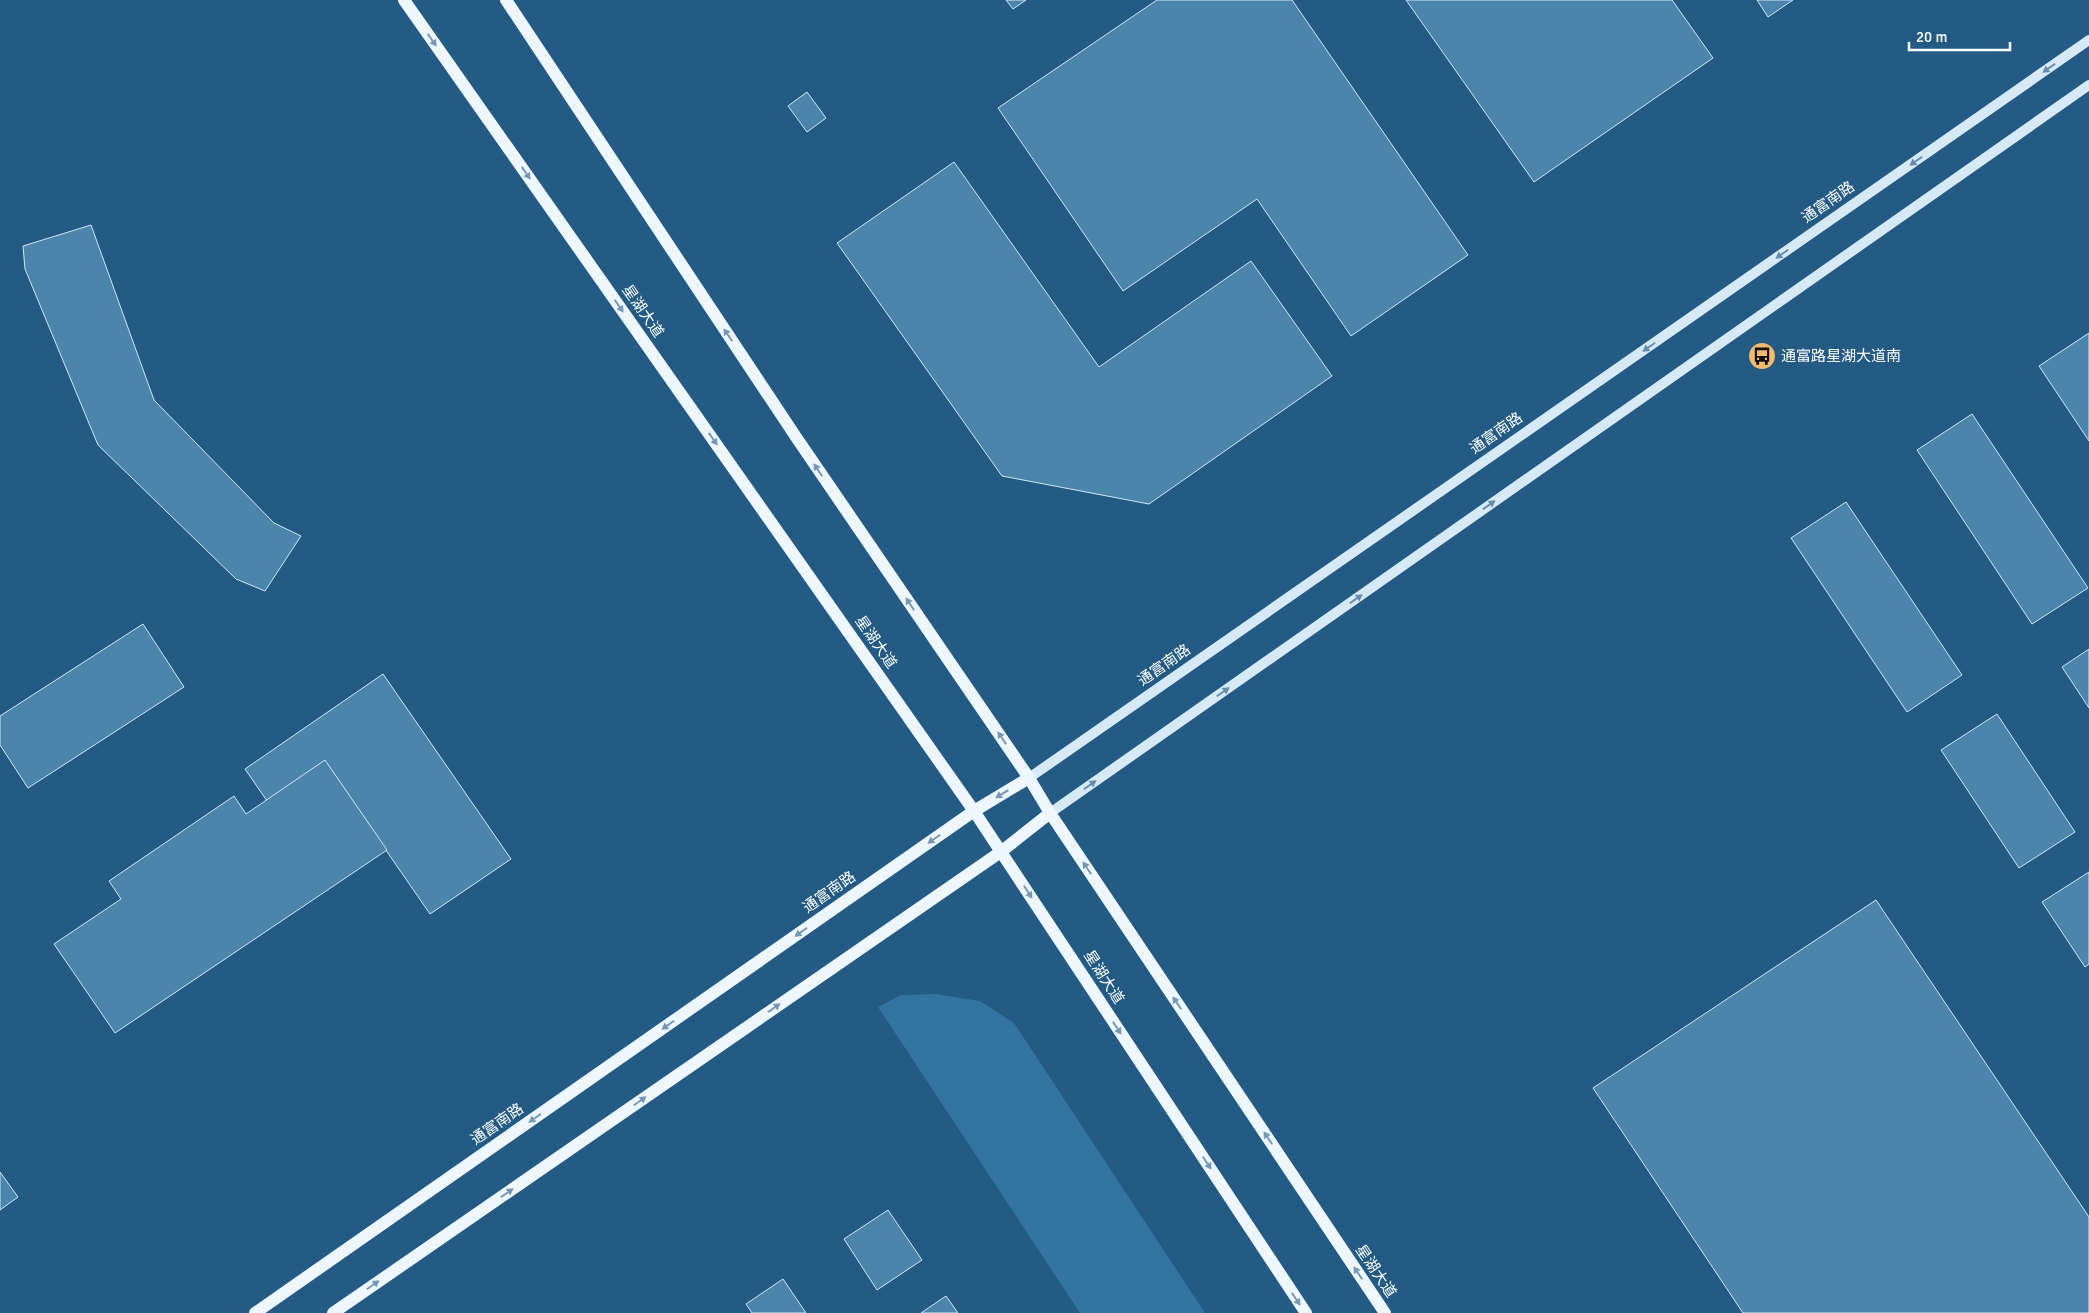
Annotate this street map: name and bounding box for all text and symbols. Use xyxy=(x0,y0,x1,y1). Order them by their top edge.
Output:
scale bar xyxy=(1909,20,2010,52)
text: 20 m xyxy=(1916,28,1947,46)
one-way arrow xyxy=(427,33,437,47)
one-way arrow xyxy=(2042,63,2056,73)
one-way arrow xyxy=(1909,156,1922,166)
one-way arrow xyxy=(521,166,531,180)
street label: 通富南路 xyxy=(1798,177,1858,227)
one-way arrow xyxy=(1775,249,1789,259)
street label: 星湖大道 xyxy=(618,281,668,341)
one-way arrow xyxy=(614,299,624,313)
one-way arrow xyxy=(723,328,733,341)
bus stop icon: 通富路星湖大道南 xyxy=(1747,341,1777,371)
one-way arrow xyxy=(1642,342,1656,352)
place label: 通富路星湖大道南 xyxy=(1781,347,1901,365)
street label: 通富南路 xyxy=(1466,408,1526,458)
one-way arrow xyxy=(708,432,718,445)
one-way arrow xyxy=(813,463,823,477)
one-way arrow xyxy=(1483,501,1496,511)
one-way arrow xyxy=(1350,594,1363,604)
one-way arrow xyxy=(905,597,915,611)
street label: 星湖大道 xyxy=(851,612,901,672)
street label: 通富南路 xyxy=(1134,640,1194,690)
one-way arrow xyxy=(1216,687,1230,697)
one-way arrow xyxy=(997,731,1007,745)
one-way arrow xyxy=(1083,780,1097,790)
one-way arrow xyxy=(995,790,1008,799)
one-way arrow xyxy=(928,834,941,844)
one-way arrow xyxy=(1082,861,1092,874)
street label: 通富南路 xyxy=(799,867,859,917)
one-way arrow xyxy=(1024,885,1033,898)
one-way arrow xyxy=(794,927,808,937)
street label: 星湖大道 xyxy=(1080,947,1128,1007)
one-way arrow xyxy=(1172,996,1182,1009)
one-way arrow xyxy=(767,1003,781,1013)
one-way arrow xyxy=(661,1020,675,1030)
one-way arrow xyxy=(1113,1021,1122,1034)
one-way arrow xyxy=(634,1096,647,1106)
street label: 通富南路 xyxy=(467,1099,527,1149)
one-way arrow xyxy=(528,1113,541,1123)
one-way arrow xyxy=(1263,1131,1273,1144)
one-way arrow xyxy=(1202,1157,1212,1170)
one-way arrow xyxy=(500,1188,514,1198)
street label: 星湖大道 xyxy=(1352,1241,1400,1301)
one-way arrow xyxy=(1353,1266,1363,1279)
one-way arrow xyxy=(366,1280,380,1290)
one-way arrow xyxy=(1292,1292,1301,1306)

